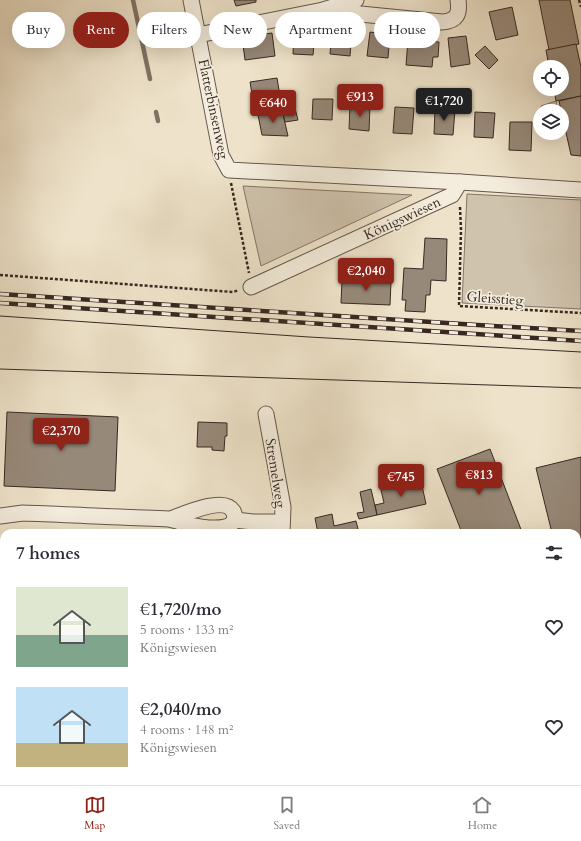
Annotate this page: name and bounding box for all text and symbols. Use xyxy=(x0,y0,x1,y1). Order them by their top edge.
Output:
chip: Buy xyxy=(12,12,65,48)
chip: Rent xyxy=(73,12,129,48)
chip: Filters xyxy=(137,12,201,48)
chip: New xyxy=(209,12,267,48)
chip: Apartment xyxy=(275,12,366,48)
chip: House xyxy=(374,12,440,48)
street label: Flatterbinsenweg xyxy=(194,57,233,161)
map controls xyxy=(533,60,569,140)
button: locate xyxy=(533,60,569,96)
pin: €913 xyxy=(336,84,384,118)
text: €913 xyxy=(346,88,374,106)
pin: €1,720 xyxy=(411,88,477,122)
pin: €640 xyxy=(249,90,297,124)
text: €1,720 xyxy=(425,92,463,110)
text: €640 xyxy=(259,94,287,112)
button: layers xyxy=(533,104,569,140)
street label: Königswiesen xyxy=(361,192,444,245)
pin: €2,040 xyxy=(333,258,399,292)
text: €2,040 xyxy=(347,262,385,280)
street label: Gleisstieg xyxy=(466,287,524,310)
pin: €2,370 xyxy=(28,418,94,452)
text: €2,370 xyxy=(42,422,80,440)
street label: Stremelweg xyxy=(261,437,290,509)
pin: €813 xyxy=(455,462,503,496)
pin: €745 xyxy=(377,464,425,498)
text: €813 xyxy=(465,466,493,484)
text: €745 xyxy=(387,468,415,486)
text: 7 homes xyxy=(16,542,80,565)
icon: filters xyxy=(543,542,565,564)
text: €1,720/mo xyxy=(140,598,222,621)
icon: home xyxy=(48,603,96,651)
icon: heart xyxy=(543,616,565,638)
text: 5 rooms · 133 m² xyxy=(140,621,233,639)
text: Königswiesen xyxy=(140,639,217,657)
text: €2,040/mo xyxy=(140,698,222,721)
icon: home xyxy=(48,703,96,751)
icon: heart xyxy=(543,716,565,738)
text: 4 rooms · 148 m² xyxy=(140,721,233,739)
text: Königswiesen xyxy=(140,739,217,757)
tab: Map xyxy=(84,794,106,833)
tab: Saved xyxy=(273,794,300,833)
tab: Home xyxy=(468,794,497,833)

